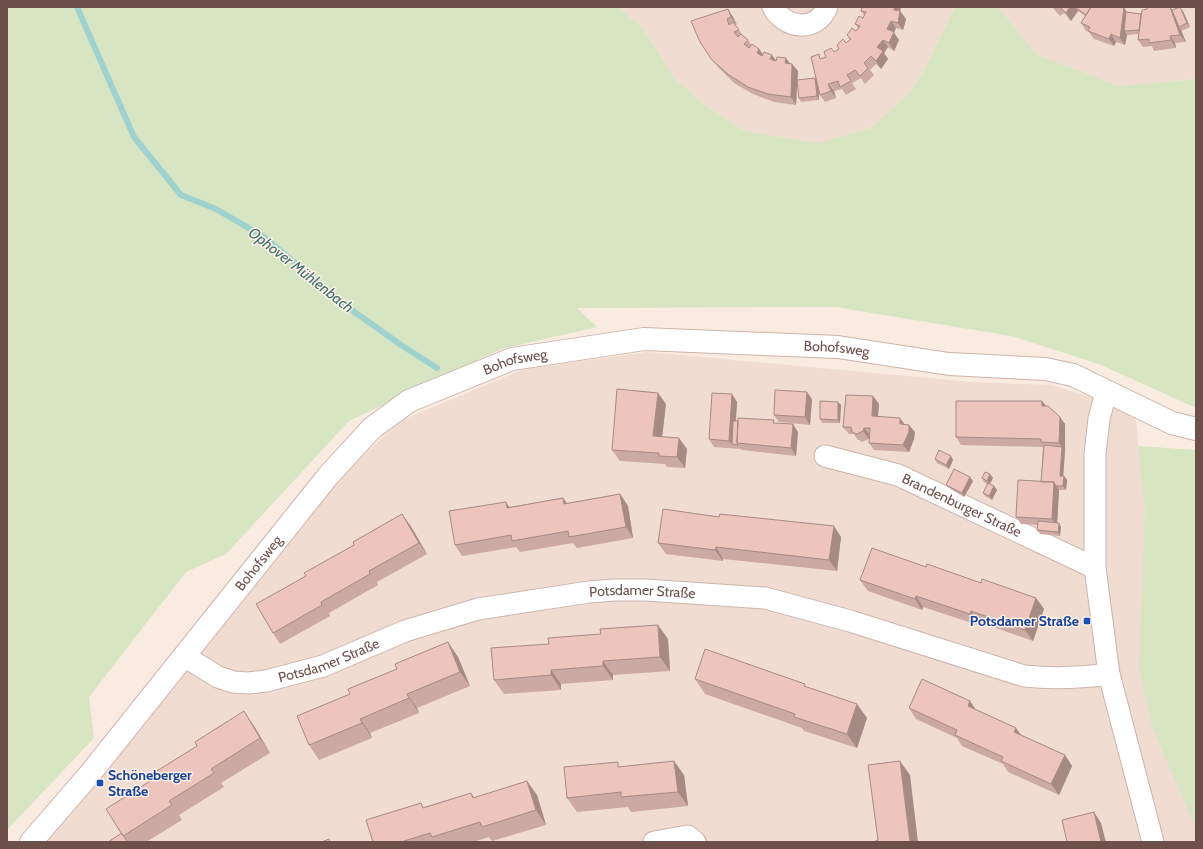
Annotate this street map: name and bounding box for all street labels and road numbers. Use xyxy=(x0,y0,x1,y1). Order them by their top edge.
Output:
street label: Bohofsweg xyxy=(803,337,872,361)
street label: Bohofsweg xyxy=(480,345,549,379)
street label: Brandenburger Straße xyxy=(899,469,1024,541)
street label: Bohofsweg xyxy=(231,531,287,594)
street label: Potsdamer Straße xyxy=(589,581,696,602)
street label: Potsdamer Straße xyxy=(276,634,382,686)

